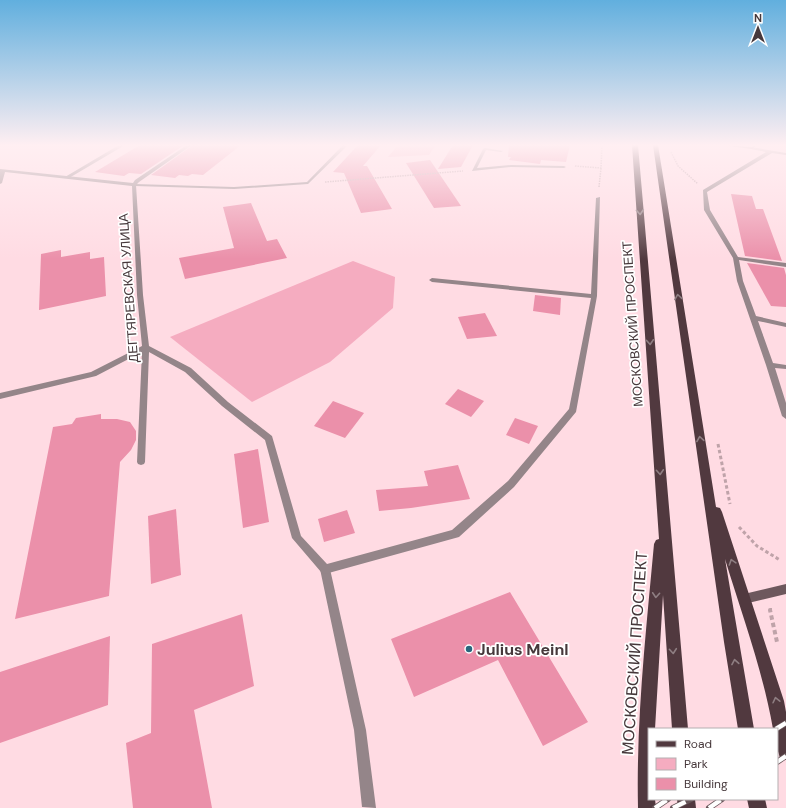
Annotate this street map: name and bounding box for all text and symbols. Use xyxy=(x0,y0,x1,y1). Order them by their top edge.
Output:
north arrow xyxy=(738,8,778,48)
text: N xyxy=(754,11,762,25)
one-way arrow xyxy=(636,209,645,215)
street label: ДЕГТЯРЕВСКАЯ УЛИЦА xyxy=(115,212,142,363)
street label: МОСКОВСКИЙ ПРОСПЕКТ xyxy=(618,241,647,407)
one-way arrow xyxy=(674,294,683,300)
one-way arrow xyxy=(645,339,654,345)
one-way arrow xyxy=(696,436,705,442)
one-way arrow xyxy=(655,469,664,475)
street label: МОСКОВСКИЙ ПРОСПЕКТ xyxy=(617,550,652,756)
one-way arrow xyxy=(728,558,737,565)
one-way arrow xyxy=(652,592,661,598)
place label: Julius Meinl xyxy=(477,639,569,660)
marker: Julius Meinl xyxy=(464,644,474,654)
one-way arrow xyxy=(669,648,678,654)
one-way arrow xyxy=(731,659,739,666)
one-way arrow xyxy=(772,697,780,703)
legend xyxy=(648,728,778,800)
text: Road xyxy=(684,736,712,752)
text: Park xyxy=(684,756,708,772)
text: Building xyxy=(684,776,728,792)

